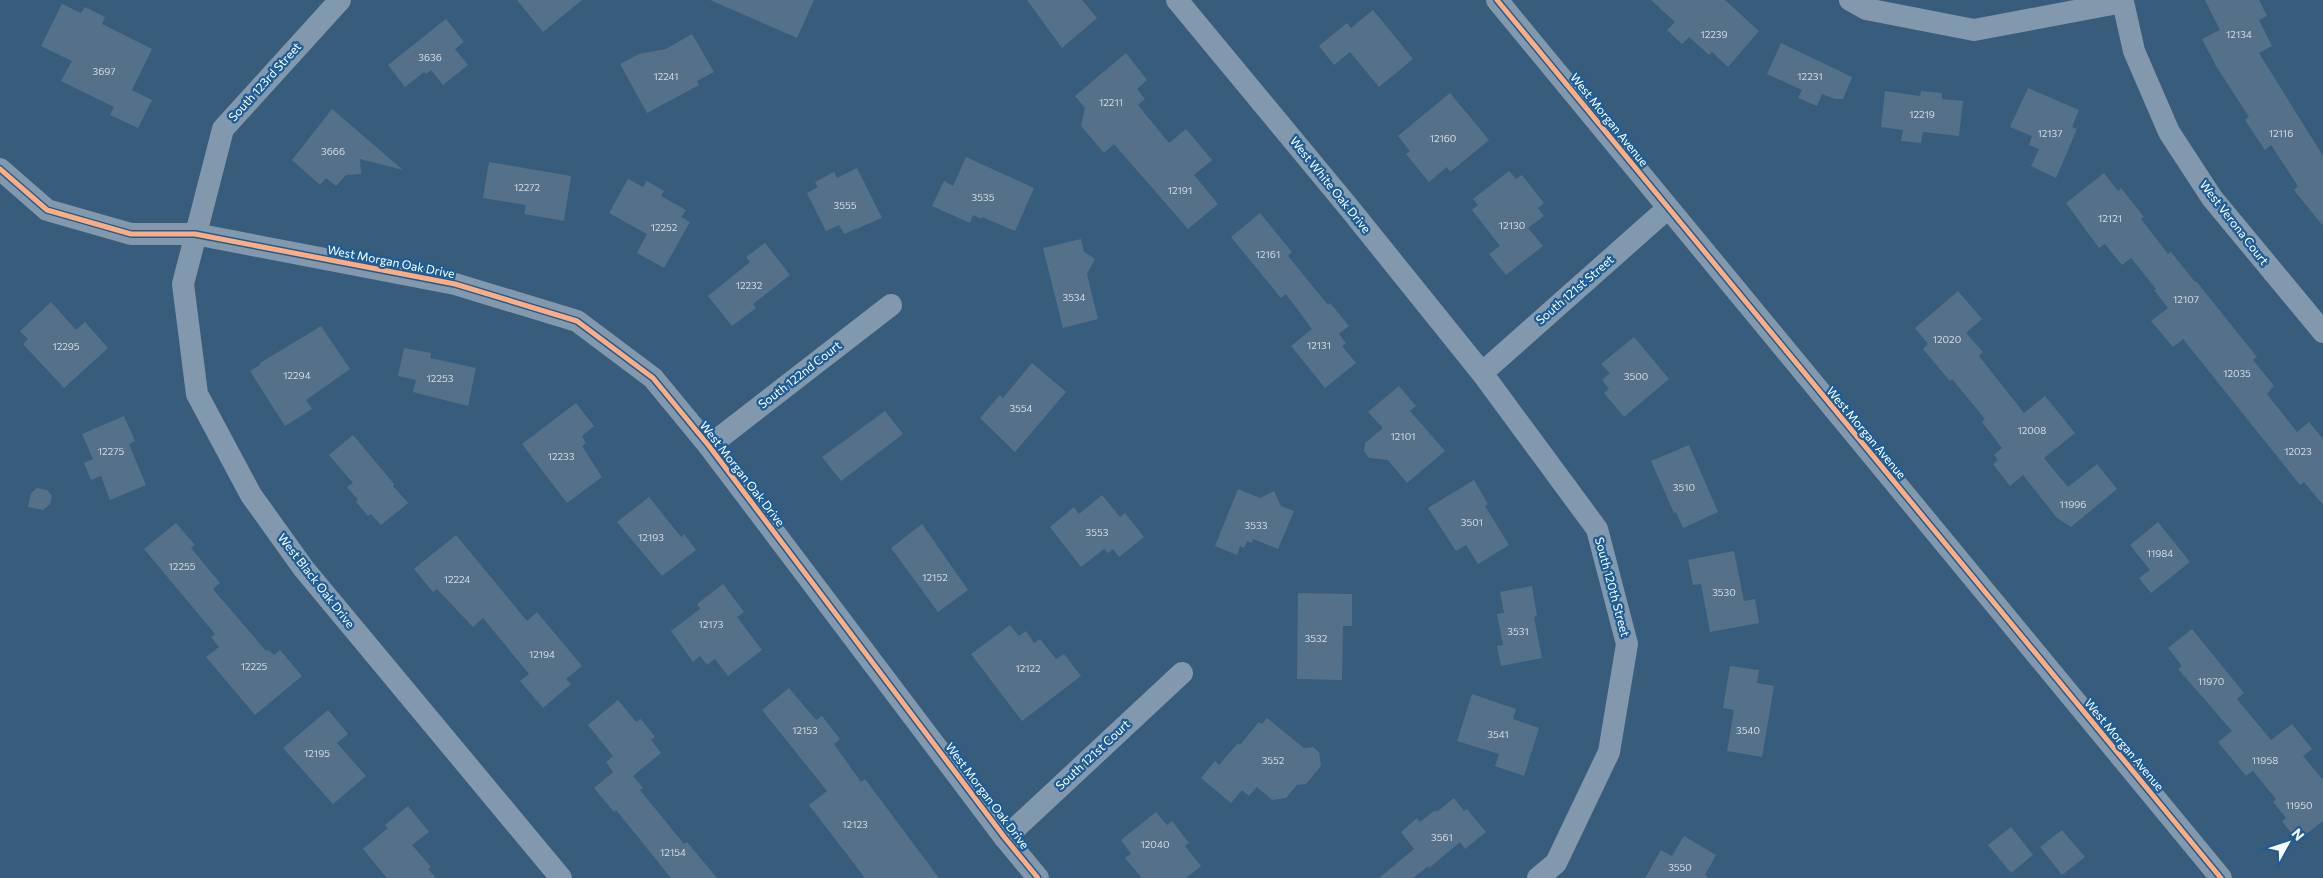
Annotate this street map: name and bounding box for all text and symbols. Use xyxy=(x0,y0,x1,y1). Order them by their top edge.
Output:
house number: 12239 xyxy=(1700,28,1728,40)
house number: 12134 xyxy=(2226,28,2252,40)
street label: South 123rd Street xyxy=(225,39,303,124)
house number: 3636 xyxy=(418,51,442,63)
house number: 3697 xyxy=(93,65,115,77)
house number: 12241 xyxy=(653,70,679,82)
street label: West Morgan Avenue xyxy=(1568,70,1652,169)
house number: 12231 xyxy=(1797,70,1823,82)
house number: 12211 xyxy=(1099,96,1123,108)
house number: 12219 xyxy=(1909,108,1935,120)
house number: 12137 xyxy=(2037,127,2063,139)
house number: 12116 xyxy=(2269,127,2293,139)
house number: 12160 xyxy=(1430,132,1456,144)
street label: West White Oak Drive xyxy=(1288,133,1374,235)
house number: 3666 xyxy=(321,145,345,157)
street label: West Verona Court xyxy=(2198,177,2272,267)
house number: 12272 xyxy=(514,181,541,193)
house number: 12191 xyxy=(1168,184,1192,196)
house number: 3535 xyxy=(972,191,995,203)
house number: 3555 xyxy=(834,199,857,211)
house number: 12121 xyxy=(2098,212,2122,224)
house number: 12130 xyxy=(1499,219,1525,231)
house number: 12252 xyxy=(651,221,678,233)
street label: West Morgan Oak Drive xyxy=(326,242,456,280)
house number: 12161 xyxy=(1256,248,1280,260)
street label: South 121st Street xyxy=(1533,252,1616,327)
house number: 12232 xyxy=(736,279,763,291)
house number: 3534 xyxy=(1062,291,1086,303)
house number: 12107 xyxy=(2173,293,2199,305)
house number: 12020 xyxy=(1933,333,1961,345)
street label: South 122nd Court xyxy=(755,337,844,411)
house number: 12131 xyxy=(1307,339,1331,351)
house number: 12295 xyxy=(52,340,80,352)
house number: 12035 xyxy=(2223,367,2251,379)
house number: 12294 xyxy=(283,369,311,381)
house number: 3500 xyxy=(1624,370,1648,382)
house number: 12253 xyxy=(427,372,454,384)
street label: West Morgan Avenue xyxy=(1824,384,1909,481)
house number: 3554 xyxy=(1009,402,1033,414)
street label: West Morgan Oak Drive xyxy=(697,418,788,529)
house number: 12008 xyxy=(2018,424,2046,436)
house number: 12101 xyxy=(1391,430,1415,442)
house number: 12275 xyxy=(98,445,124,457)
house number: 12023 xyxy=(2284,445,2312,457)
house number: 12233 xyxy=(548,450,575,462)
house number: 3510 xyxy=(1673,481,1695,493)
house number: 11996 xyxy=(2060,498,2086,510)
house number: 3501 xyxy=(1461,516,1483,528)
house number: 3533 xyxy=(1245,519,1268,531)
house number: 3553 xyxy=(1086,526,1109,538)
street label: West Black Oak Drive xyxy=(276,530,358,630)
house number: 12193 xyxy=(638,531,664,543)
street label: South 120th Street xyxy=(1593,535,1633,638)
house number: 11984 xyxy=(2147,547,2173,559)
house number: 12255 xyxy=(169,560,196,572)
house number: 12152 xyxy=(922,571,948,583)
house number: 12224 xyxy=(444,573,470,585)
house number: 3530 xyxy=(1712,586,1736,598)
house number: 12173 xyxy=(698,618,724,630)
house number: 3531 xyxy=(1507,625,1529,637)
house number: 3532 xyxy=(1305,632,1328,644)
house number: 12194 xyxy=(529,648,555,660)
house number: 12225 xyxy=(241,660,268,672)
house number: 12122 xyxy=(1015,662,1041,674)
house number: 11970 xyxy=(2198,675,2224,687)
street label: West Morgan Avenue xyxy=(2082,696,2167,793)
street label: South 121st Court xyxy=(1052,716,1132,792)
house number: 12153 xyxy=(792,724,818,736)
house number: 3540 xyxy=(1736,724,1760,736)
house number: 3541 xyxy=(1487,728,1509,740)
street label: West Morgan Oak Drive xyxy=(943,739,1032,851)
house number: 12195 xyxy=(304,747,330,759)
house number: 3552 xyxy=(1262,754,1285,766)
house number: 11958 xyxy=(2252,754,2278,766)
house number: 11950 xyxy=(2286,799,2312,811)
house number: 12123 xyxy=(842,818,868,830)
north arrow xyxy=(2263,818,2313,868)
text: N xyxy=(2288,825,2308,844)
house number: 3561 xyxy=(1431,831,1453,843)
house number: 12040 xyxy=(1141,838,1169,850)
house number: 12154 xyxy=(660,846,686,858)
house number: 3550 xyxy=(1668,861,1692,873)

